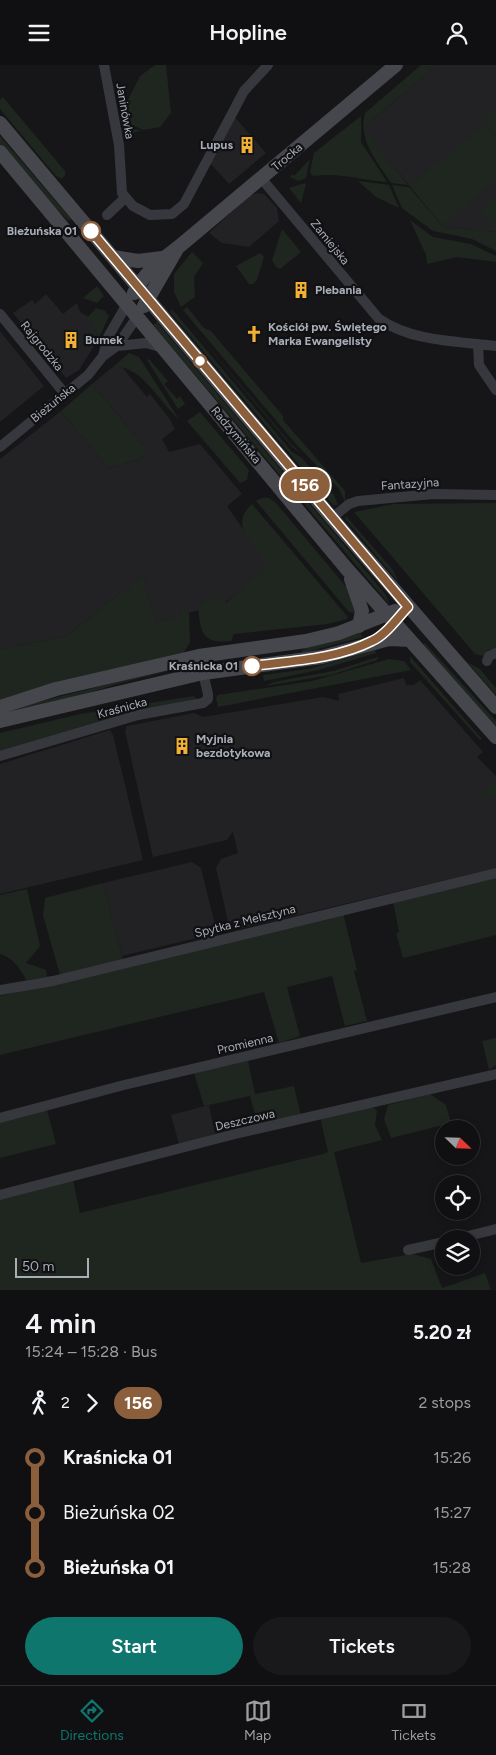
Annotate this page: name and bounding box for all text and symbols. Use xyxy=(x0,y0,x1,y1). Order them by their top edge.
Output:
icon: menu xyxy=(25,19,53,47)
text: Hopline xyxy=(209,19,287,46)
icon: person xyxy=(443,19,471,47)
street label: Janinówka xyxy=(113,82,137,140)
building icon: Lupus xyxy=(237,135,257,155)
place label: Lupus xyxy=(200,138,233,152)
street label: Trocka xyxy=(269,140,305,174)
street label: Zamiejska xyxy=(308,217,352,267)
marker: Bieżuńska 01 xyxy=(81,221,101,241)
place label: Bieżuńska 01 xyxy=(7,224,77,238)
building icon: Plebania xyxy=(291,280,311,300)
place label: Plebania xyxy=(315,283,362,297)
street label: Rajgrodzka xyxy=(18,318,66,374)
place label: Kościół pw. Świętego Marka Ewangelisty xyxy=(268,320,387,348)
church icon: Kościół pw. Świętego Marka Ewangelisty xyxy=(244,324,264,344)
building icon: Bumek xyxy=(61,330,81,350)
place label: Bumek xyxy=(85,333,123,347)
unlabelled marker xyxy=(193,354,207,368)
street label: Bieżuńska xyxy=(28,381,78,425)
street label: Radzymińska xyxy=(208,404,264,466)
line badge: 156 xyxy=(276,469,334,501)
text: 156 xyxy=(291,474,319,496)
street label: Fantazyjna xyxy=(381,475,439,493)
marker: Kraśnicka 01 xyxy=(242,656,262,676)
place label: Kraśnicka 01 xyxy=(169,659,238,673)
street label: Kraśnicka xyxy=(96,695,148,721)
place label: Myjnia bezdotykowa xyxy=(196,732,270,760)
building icon: Myjnia bezdotykowa xyxy=(172,736,192,756)
street label: Spytka z Melsztyna xyxy=(193,902,297,940)
street label: Promienna xyxy=(216,1031,274,1057)
street label: Deszczowa xyxy=(214,1106,276,1134)
north arrow xyxy=(435,1120,480,1165)
map controls xyxy=(435,1120,480,1275)
button: locate xyxy=(435,1175,480,1220)
button: layers xyxy=(435,1230,480,1275)
scale bar xyxy=(15,1255,89,1278)
text: 50 m xyxy=(22,1258,54,1275)
text: 4 min xyxy=(25,1306,96,1340)
text: 5.20 zł xyxy=(413,1321,471,1344)
text: 15:24 – 15:28 · Bus xyxy=(25,1342,157,1361)
icon: walk xyxy=(25,1389,53,1417)
icon: forward xyxy=(78,1389,106,1417)
text: 156 xyxy=(124,1392,152,1414)
text: 2 xyxy=(61,1393,70,1412)
text: 2 stops xyxy=(418,1393,471,1412)
text: Kraśnicka 01 xyxy=(63,1446,173,1469)
text: 15:26 xyxy=(433,1448,471,1467)
text: Bieżuńska 02 xyxy=(63,1501,175,1524)
text: 15:27 xyxy=(434,1503,471,1522)
text: Bieżuńska 01 xyxy=(63,1556,174,1579)
text: 15:28 xyxy=(432,1558,471,1577)
button: Start xyxy=(25,1617,243,1675)
button: Tickets xyxy=(253,1617,471,1675)
tab: Directions xyxy=(60,1697,124,1744)
tab: Map xyxy=(244,1697,272,1744)
tab: Tickets xyxy=(391,1697,436,1744)

